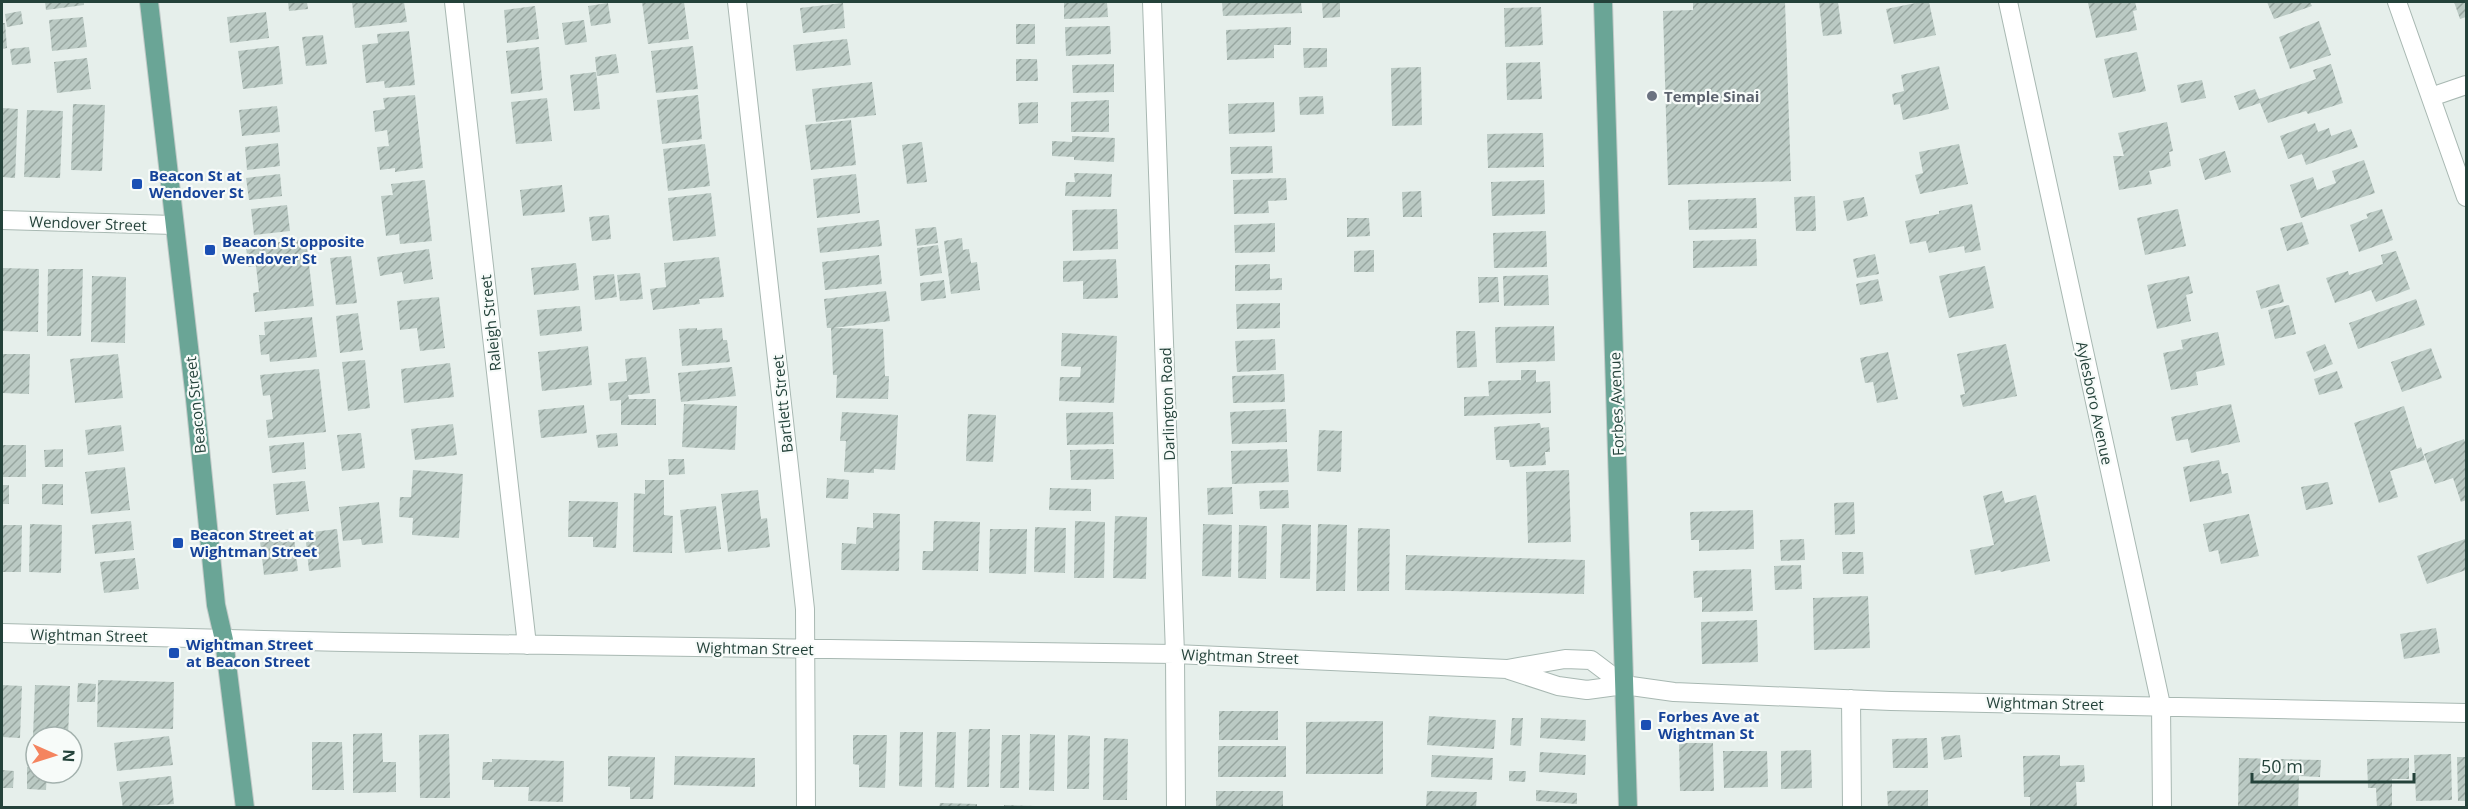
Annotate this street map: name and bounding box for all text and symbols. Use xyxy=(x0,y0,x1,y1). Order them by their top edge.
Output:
place label: Temple Sinai xyxy=(1664,86,1759,106)
marker: Temple Sinai xyxy=(1645,89,1659,103)
place label: Beacon St at Wendover St xyxy=(149,165,244,202)
marker: Beacon St at Wendover St xyxy=(130,177,144,191)
street label: Wendover Street xyxy=(29,211,147,235)
place label: Beacon St opposite Wendover St xyxy=(222,231,365,268)
marker: Beacon St opposite Wendover St xyxy=(203,243,217,257)
street label: Raleigh Street xyxy=(475,274,505,372)
street label: Aylesboro Avenue xyxy=(2072,339,2118,467)
street label: Darlington Road xyxy=(1155,347,1179,461)
street label: Forbes Avenue xyxy=(1604,352,1628,456)
street label: Bartlett Street xyxy=(767,354,797,454)
street label: Beacon Street xyxy=(180,355,210,455)
place label: Beacon Street at Wightman Street xyxy=(190,524,318,561)
marker: Beacon Street at Wightman Street xyxy=(171,536,185,550)
street label: Wightman Street xyxy=(30,624,148,646)
place label: Wightman Street at Beacon Street xyxy=(186,634,314,671)
street label: Wightman Street xyxy=(696,637,814,659)
street label: Wightman Street xyxy=(1181,644,1299,668)
marker: Wightman Street at Beacon Street xyxy=(167,646,181,660)
street label: Wightman Street xyxy=(1986,692,2104,714)
place label: Forbes Ave at Wightman St xyxy=(1658,706,1760,743)
marker: Forbes Ave at Wightman St xyxy=(1639,718,1653,732)
north arrow xyxy=(24,725,84,785)
scale bar xyxy=(2252,746,2414,784)
text: N xyxy=(58,749,80,763)
text: 50 m xyxy=(2261,754,2303,778)

